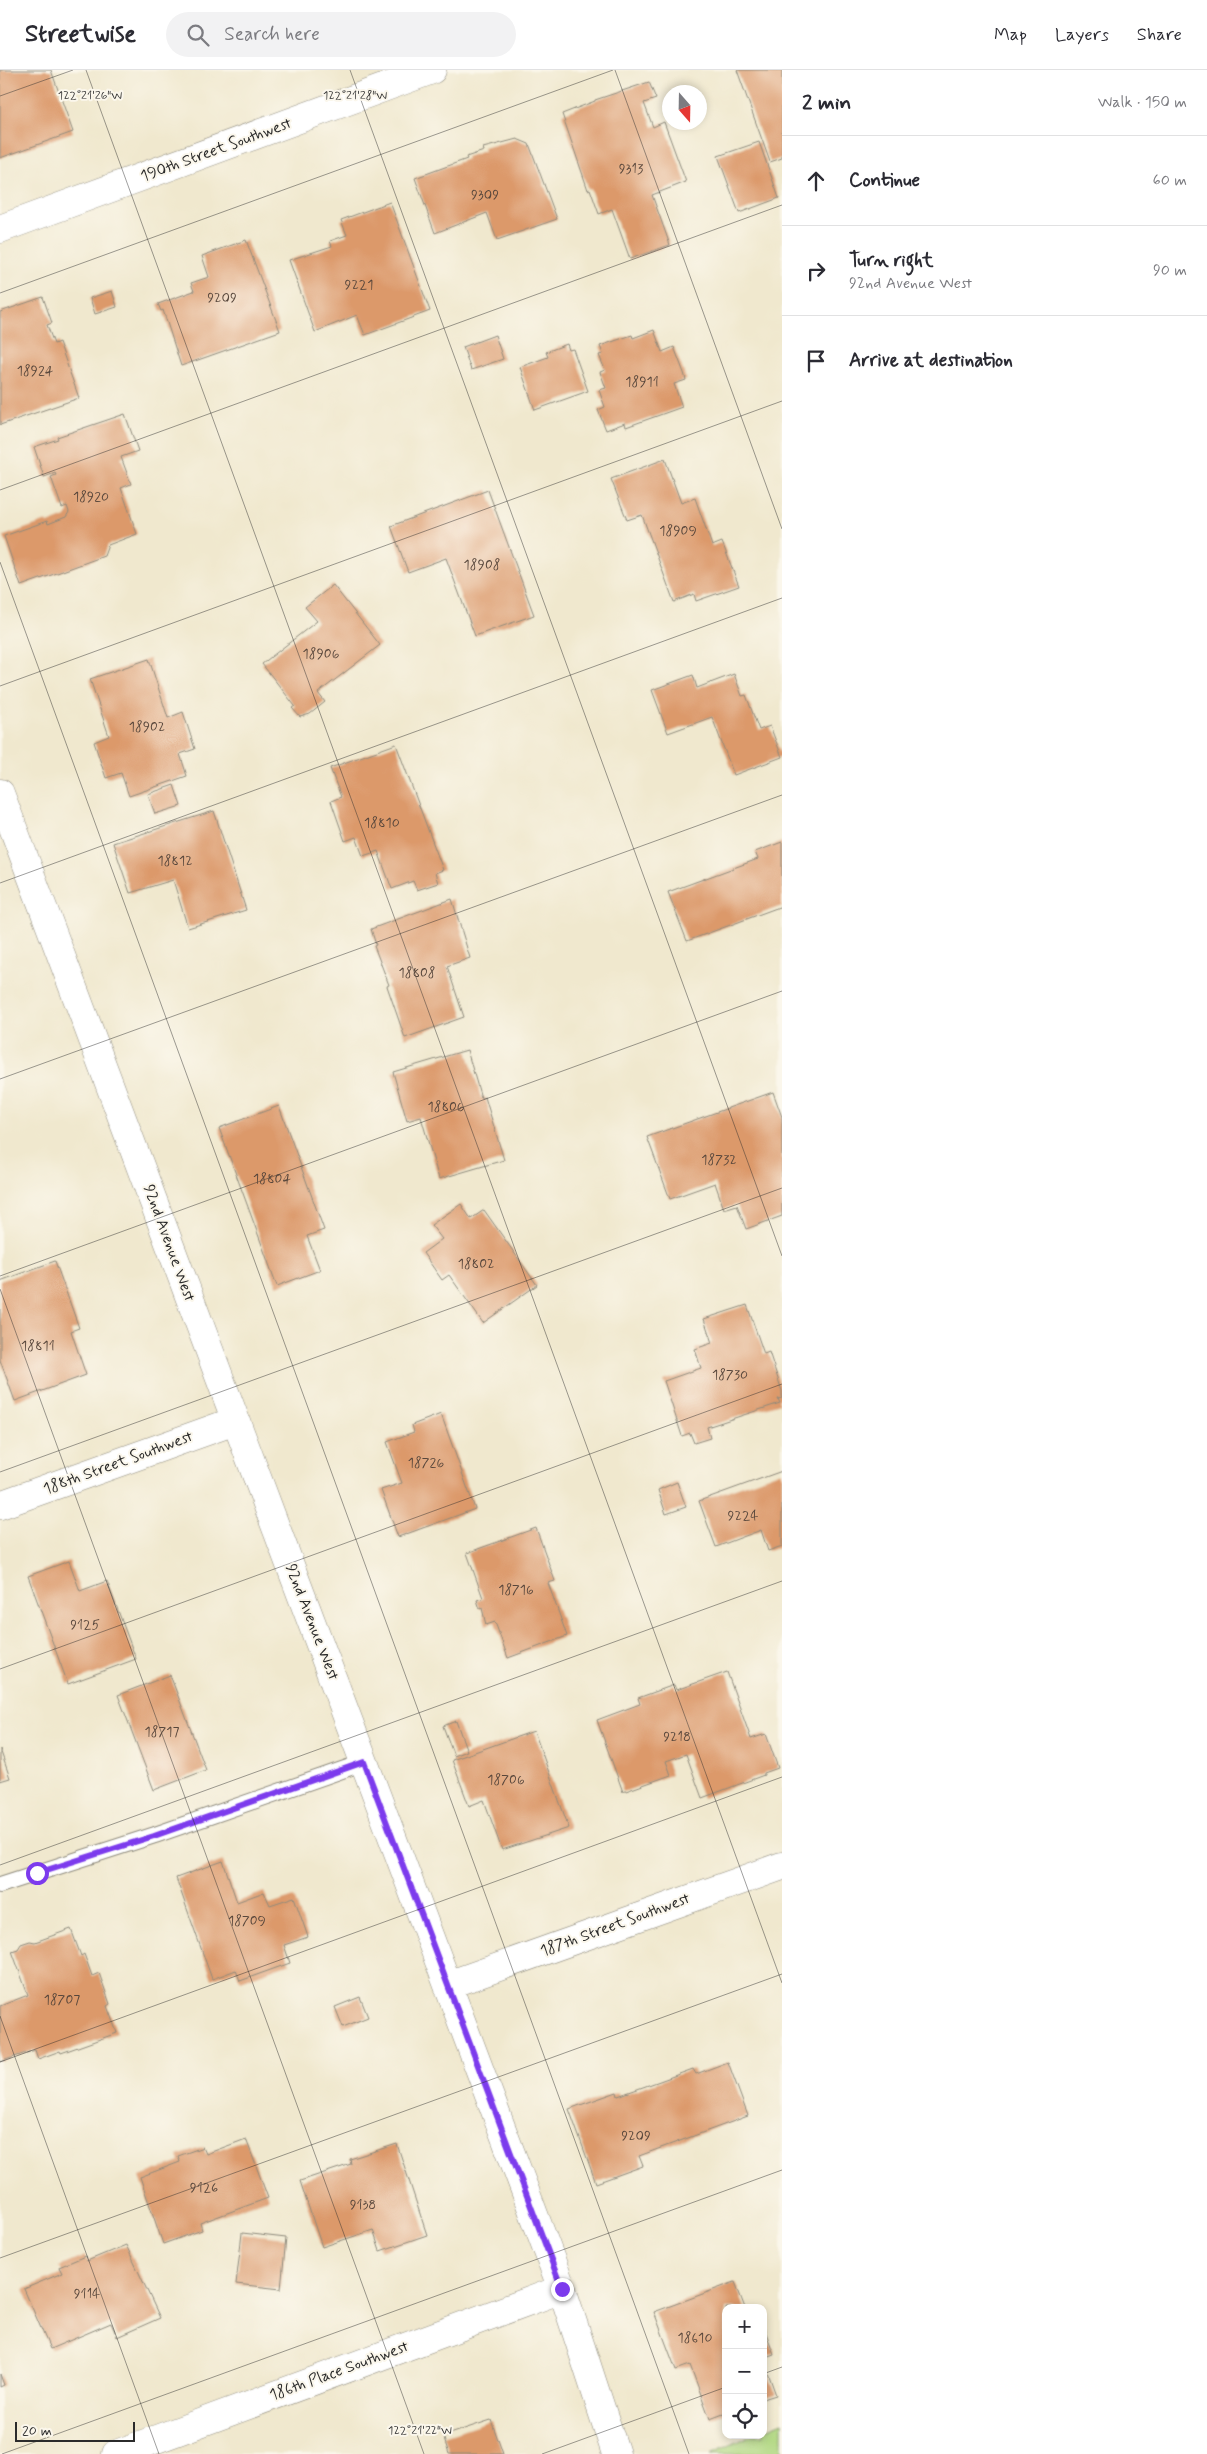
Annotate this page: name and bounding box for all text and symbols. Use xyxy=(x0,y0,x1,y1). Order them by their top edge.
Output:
search box xyxy=(166,12,516,57)
text: Streetwise xyxy=(25,19,136,50)
icon: search xyxy=(184,21,212,49)
text: Search here xyxy=(224,22,320,47)
text: Map xyxy=(994,23,1027,47)
text: Layers xyxy=(1055,23,1109,47)
text: Share xyxy=(1137,23,1182,47)
north arrow xyxy=(662,85,707,130)
text: 122°21'26"W xyxy=(58,88,122,104)
text: 122°21'28"W xyxy=(323,88,387,104)
text: 2 min xyxy=(802,89,851,117)
text: Walk · 150 m xyxy=(1098,92,1187,113)
street label: 190th Street Southwest xyxy=(138,113,294,187)
house number: 9313 xyxy=(619,160,643,178)
icon: ahead xyxy=(802,167,830,195)
text: Continue xyxy=(849,168,920,193)
text: 60 m xyxy=(1153,170,1187,191)
house number: 9309 xyxy=(471,186,499,204)
text: Turn right xyxy=(849,248,933,273)
icon: right xyxy=(802,257,830,285)
text: 90 m xyxy=(1153,260,1187,281)
text: 92nd Avenue West xyxy=(849,273,972,294)
house number: 9221 xyxy=(345,276,373,294)
house number: 9209 xyxy=(207,289,237,307)
icon: arrive xyxy=(802,347,830,375)
text: Arrive at destination xyxy=(849,348,1013,373)
house number: 18924 xyxy=(17,362,54,380)
house number: 18911 xyxy=(625,373,659,391)
house number: 18920 xyxy=(73,488,109,506)
house number: 18909 xyxy=(659,522,697,540)
house number: 18908 xyxy=(464,556,500,574)
house number: 18906 xyxy=(303,645,340,663)
house number: 18902 xyxy=(129,718,165,736)
house number: 18810 xyxy=(364,814,400,832)
house number: 18812 xyxy=(157,852,193,870)
house number: 18808 xyxy=(399,964,436,982)
house number: 18806 xyxy=(427,1098,465,1116)
house number: 18732 xyxy=(701,1151,737,1169)
house number: 18804 xyxy=(253,1170,291,1188)
street label: 92nd Avenue West xyxy=(138,1182,200,1304)
house number: 18802 xyxy=(458,1255,494,1273)
house number: 18811 xyxy=(21,1337,55,1355)
house number: 18730 xyxy=(712,1366,748,1384)
street label: 188th Street Southwest xyxy=(40,1426,196,1500)
house number: 18726 xyxy=(408,1454,444,1472)
house number: 9224 xyxy=(728,1507,758,1525)
street label: 92nd Avenue West xyxy=(280,1561,344,1683)
house number: 18716 xyxy=(498,1581,534,1599)
house number: 9125 xyxy=(70,1616,100,1634)
house number: 18717 xyxy=(144,1723,180,1741)
house number: 9218 xyxy=(663,1728,691,1746)
house number: 18706 xyxy=(487,1771,525,1789)
route start xyxy=(26,1862,49,1885)
street label: 187th Street Southwest xyxy=(537,1888,693,1962)
house number: 18709 xyxy=(228,1912,266,1930)
house number: 18707 xyxy=(44,1991,80,2009)
house number: 9209 xyxy=(621,2127,651,2145)
house number: 9126 xyxy=(190,2179,218,2197)
house number: 9138 xyxy=(350,2196,376,2214)
route end xyxy=(551,2278,574,2301)
house number: 9114 xyxy=(74,2285,100,2303)
map controls xyxy=(722,2304,767,2439)
button: + xyxy=(722,2304,767,2349)
house number: 18610 xyxy=(678,2329,712,2347)
street label: 186th Place Southwest xyxy=(267,2336,411,2406)
button: − xyxy=(722,2349,767,2394)
button: locate xyxy=(722,2394,767,2439)
scale bar xyxy=(15,2419,135,2442)
text: 20 m xyxy=(22,2422,52,2440)
text: 122°21'22"W xyxy=(388,2423,452,2439)

